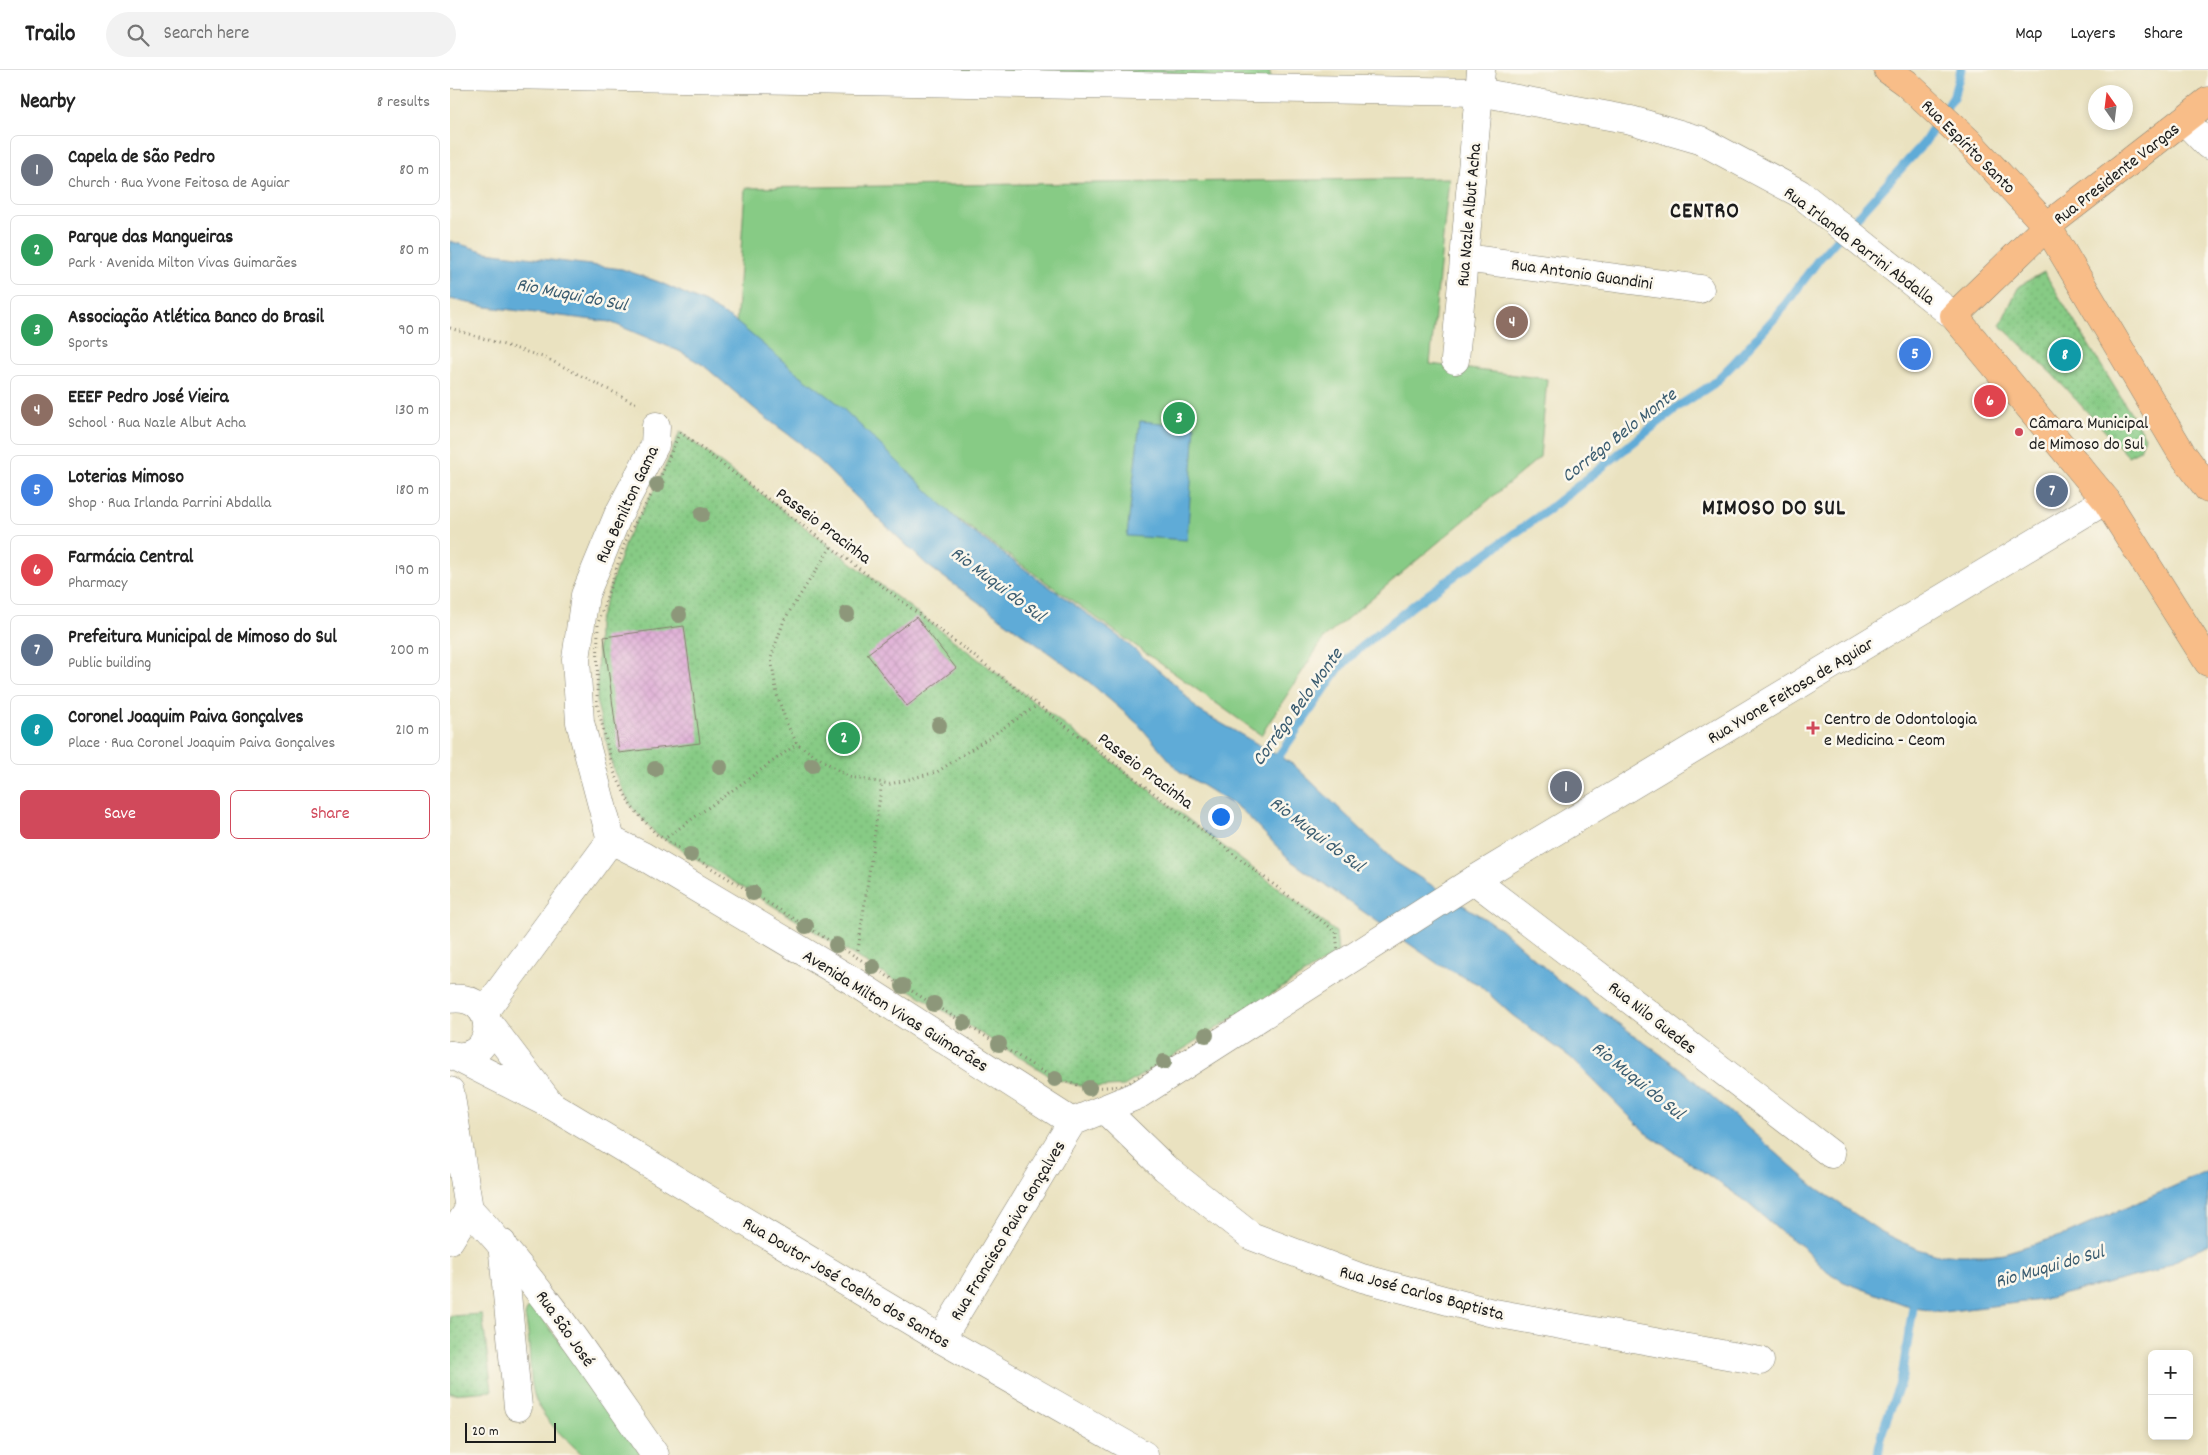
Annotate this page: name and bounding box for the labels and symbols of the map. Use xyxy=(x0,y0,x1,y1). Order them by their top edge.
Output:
north arrow xyxy=(2088,85,2133,130)
street label: Rua Espírito Santo xyxy=(1914,95,2020,201)
street label: Rua Presidente Vargas xyxy=(2049,118,2186,232)
street label: Rua Nazle Albut Acha xyxy=(1452,142,1489,288)
street label: Rua Irlanda Parrini Abdalla xyxy=(1778,182,1940,313)
district label: CENTRO xyxy=(1670,197,1740,228)
street label: Rua Antonio Guandini xyxy=(1509,253,1654,298)
water label: Rio Muqui do Sul xyxy=(514,272,630,321)
pin: 4 xyxy=(1496,303,1528,341)
pin: 5 xyxy=(1899,335,1931,373)
pin: 8 xyxy=(2049,336,2081,374)
water label: Corrégo Belo Monte xyxy=(1557,382,1685,490)
pin: 6 xyxy=(1974,382,2006,420)
pin: 3 xyxy=(1163,399,1195,437)
place label: Câmara Municipal de Mimoso do Sul xyxy=(2029,412,2149,458)
marker: Câmara Municipal de Mimoso do Sul xyxy=(2013,426,2025,438)
street label: Rua Benilton Gama xyxy=(590,442,667,568)
pin: 7 xyxy=(2036,472,2068,510)
street label: Passeio Pracinha xyxy=(769,483,876,572)
district label: MIMOSO DO SUL xyxy=(1702,494,1846,525)
water label: Rio Muqui do Sul xyxy=(944,541,1051,631)
street label: Rua Yvone Feitosa de Aguiar xyxy=(1703,632,1879,752)
water label: Corrégo Belo Monte xyxy=(1247,642,1352,773)
place label: Centro de Odontologia e Medicina - Ceom xyxy=(1824,708,1977,754)
pin: 2 xyxy=(828,719,860,757)
marker: Centro de Odontologia e Medicina - Ceom xyxy=(1806,721,1820,735)
street label: Passeio Pracinha xyxy=(1091,728,1198,817)
pin: 1 xyxy=(1550,768,1582,806)
water label: Rio Muqui do Sul xyxy=(1263,791,1370,881)
your location xyxy=(1208,804,1234,830)
street label: Avenida Milton Vivas Guimarães xyxy=(797,945,992,1080)
street label: Rua Nilo Guedes xyxy=(1602,976,1701,1062)
water label: Rio Muqui do Sul xyxy=(1585,1036,1690,1128)
street label: Rua Francisco Paiva Gonçalves xyxy=(945,1136,1073,1326)
street label: Rua Doutor José Coelho dos Santos xyxy=(737,1212,954,1356)
water label: Rio Muqui do Sul xyxy=(1992,1240,2109,1297)
street label: Rua José Carlos Baptista xyxy=(1337,1260,1507,1329)
street label: Rua São José xyxy=(528,1286,600,1373)
scale bar xyxy=(465,1420,556,1443)

